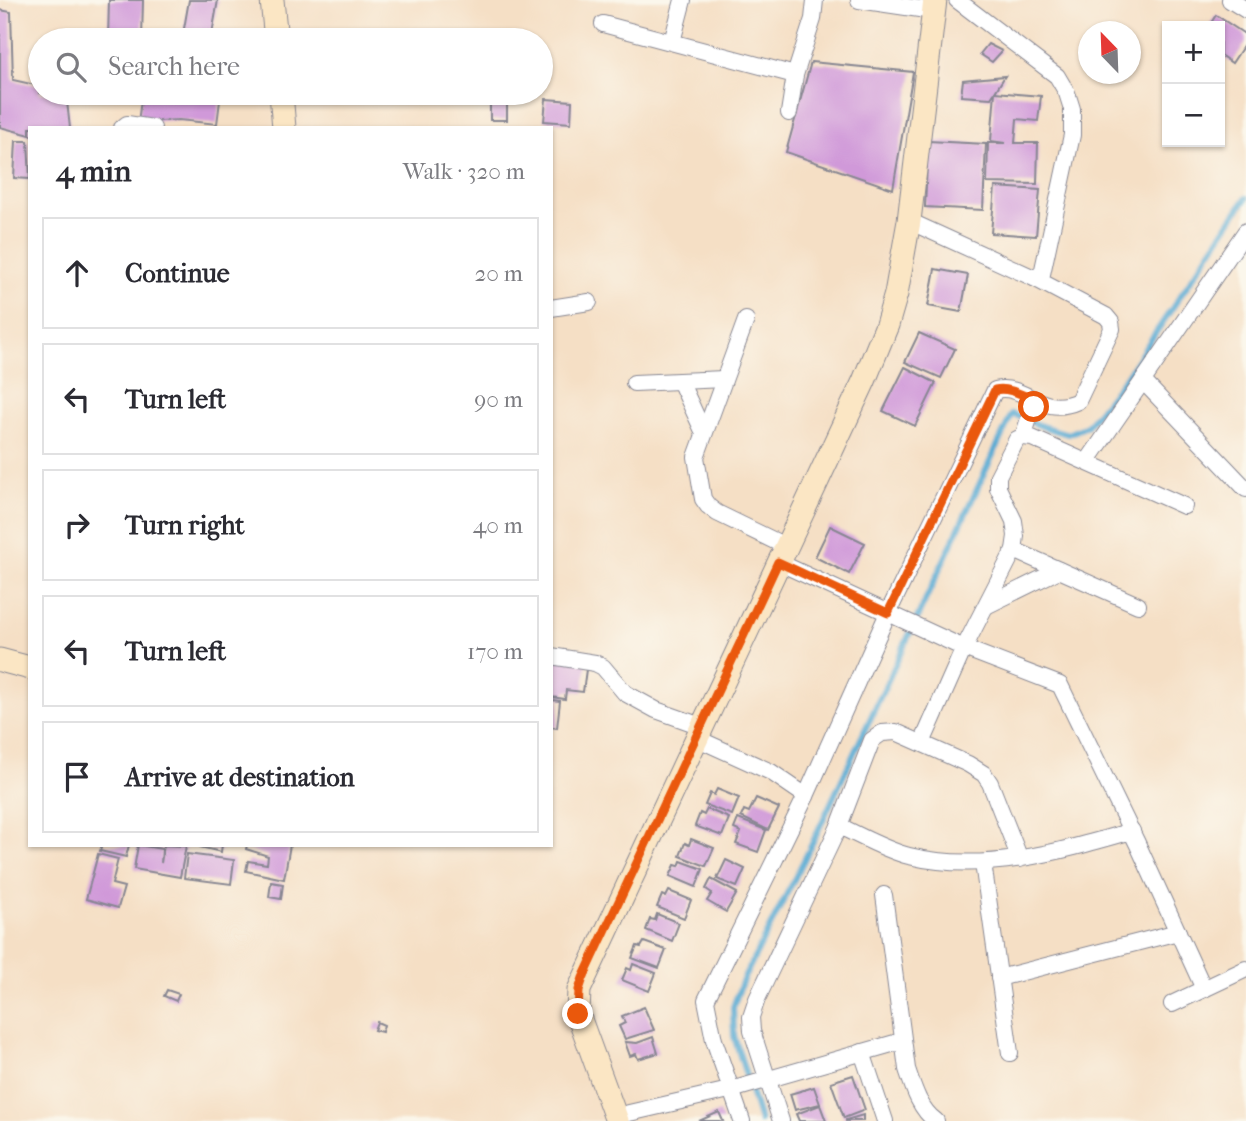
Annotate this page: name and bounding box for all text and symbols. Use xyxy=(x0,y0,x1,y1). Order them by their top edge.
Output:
north arrow xyxy=(1078,21,1141,84)
map controls xyxy=(1162,21,1225,147)
button: + xyxy=(1162,21,1225,84)
search box xyxy=(28,28,553,105)
icon: search xyxy=(52,48,90,86)
text: Search here xyxy=(108,51,240,82)
button: − xyxy=(1162,84,1225,147)
text: 4 min xyxy=(56,154,131,189)
text: Walk · 320 m xyxy=(403,158,525,185)
icon: ahead xyxy=(58,254,96,292)
text: Continue xyxy=(125,258,230,289)
text: 20 m xyxy=(474,260,523,287)
icon: left xyxy=(58,380,96,418)
text: Turn left xyxy=(125,384,226,415)
text: 90 m xyxy=(474,386,523,413)
route start xyxy=(1018,391,1049,422)
icon: right xyxy=(58,506,96,544)
text: Turn right xyxy=(125,510,245,541)
text: 40 m xyxy=(473,512,523,539)
icon: left xyxy=(58,632,96,670)
text: Turn left xyxy=(125,636,226,667)
text: 170 m xyxy=(467,638,523,665)
icon: arrive xyxy=(58,758,96,796)
text: Arrive at destination xyxy=(125,762,355,793)
route end xyxy=(562,998,593,1029)

